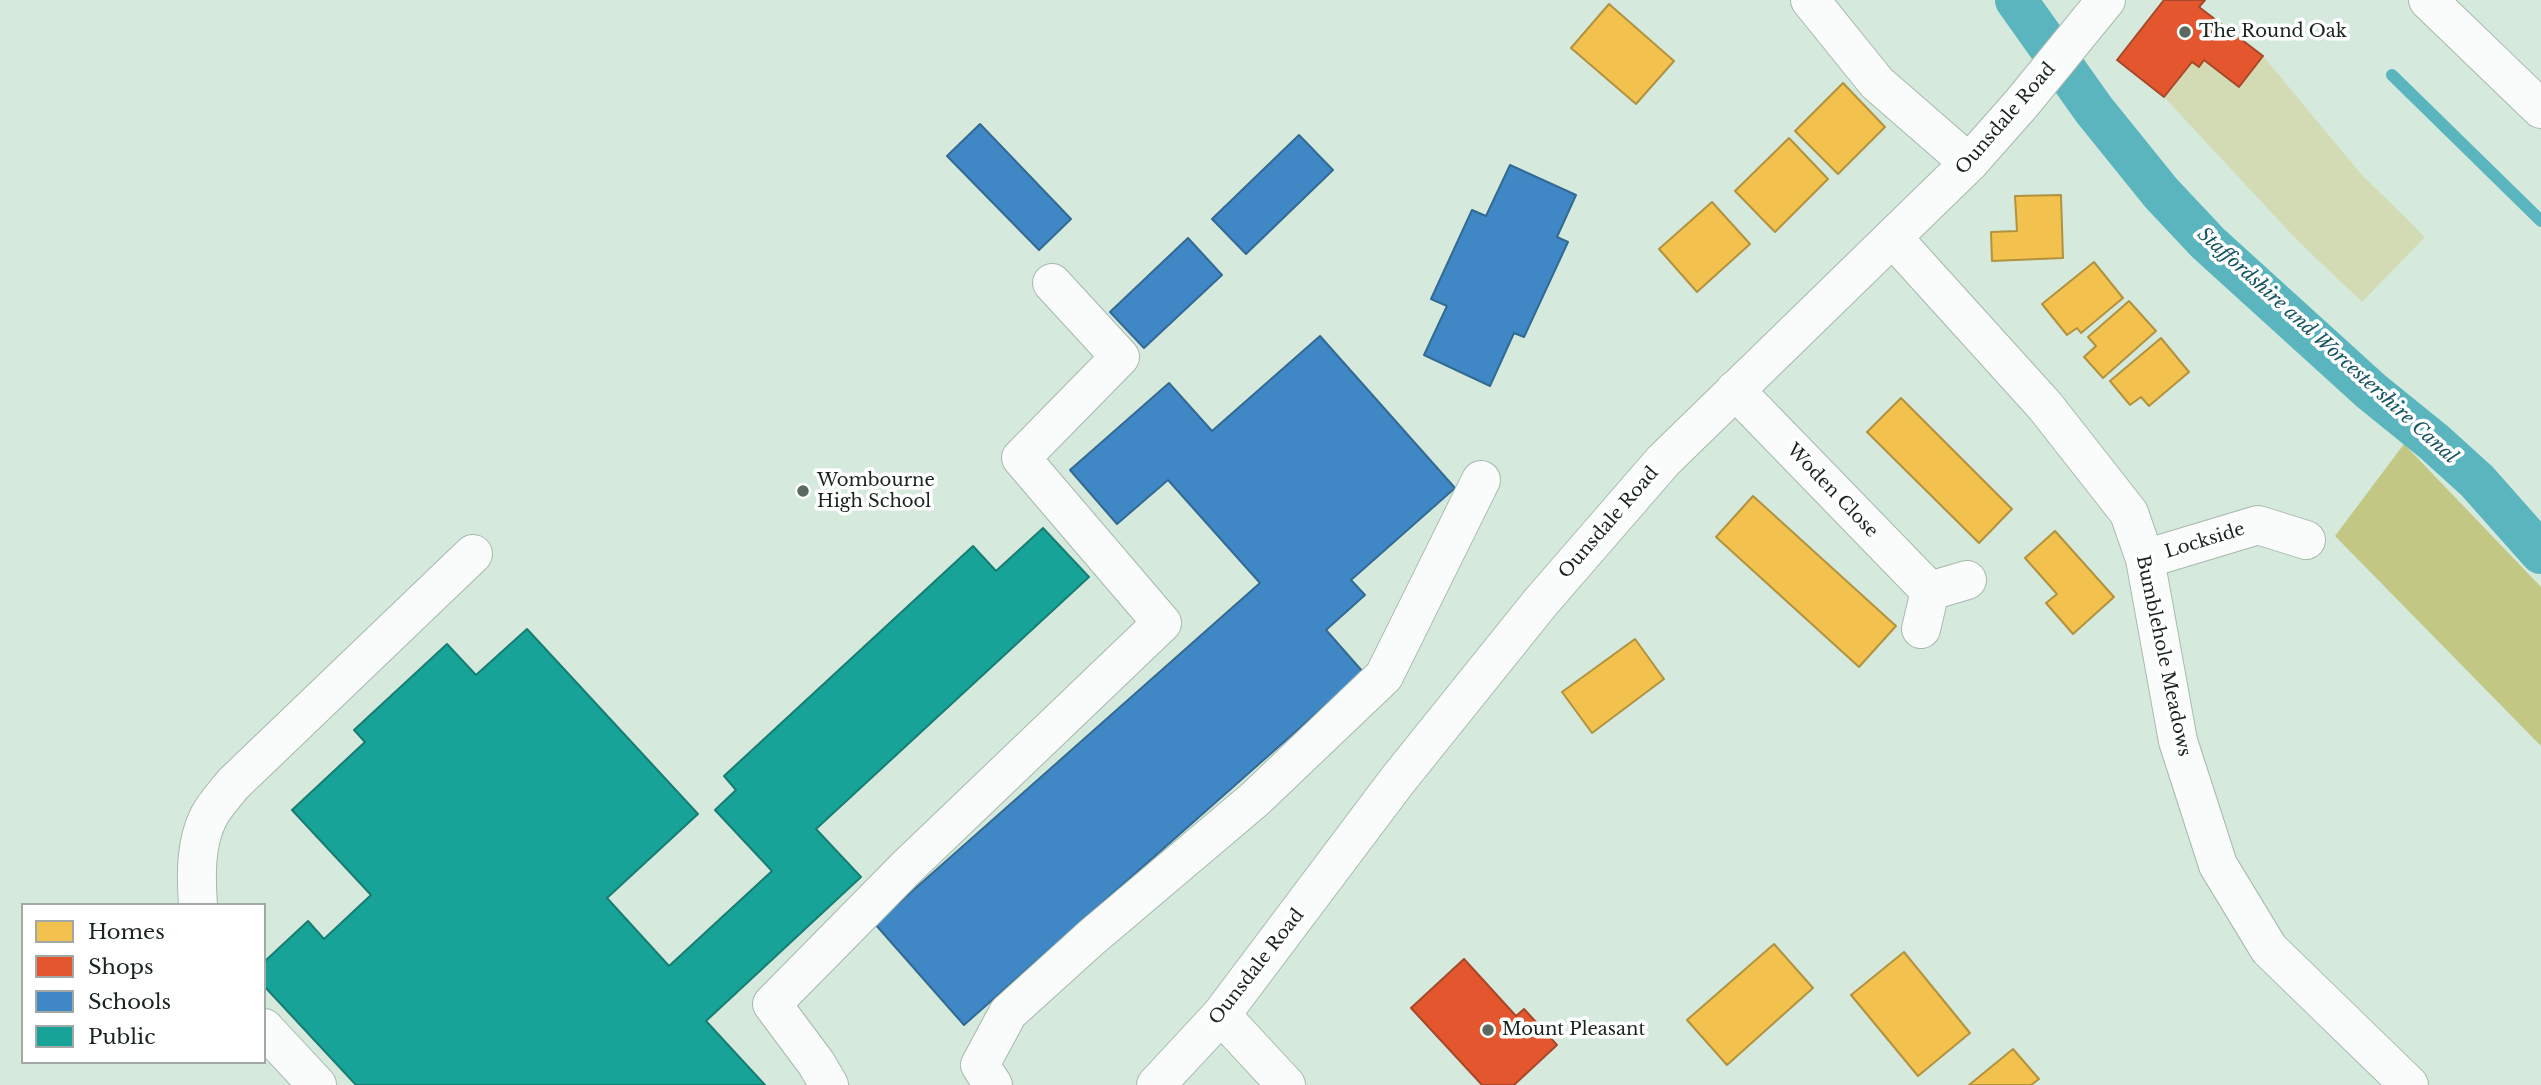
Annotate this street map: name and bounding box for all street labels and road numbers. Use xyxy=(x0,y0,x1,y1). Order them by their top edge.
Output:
street label: Ounsdale Road xyxy=(1952,59,2060,179)
street label: Woden Close xyxy=(1782,440,1882,542)
street label: Ounsdale Road xyxy=(1555,463,1663,583)
street label: Lockside xyxy=(2162,519,2248,563)
street label: Bumblehole Meadows xyxy=(2131,554,2195,758)
street label: Ounsdale Road xyxy=(1205,905,1309,1029)

